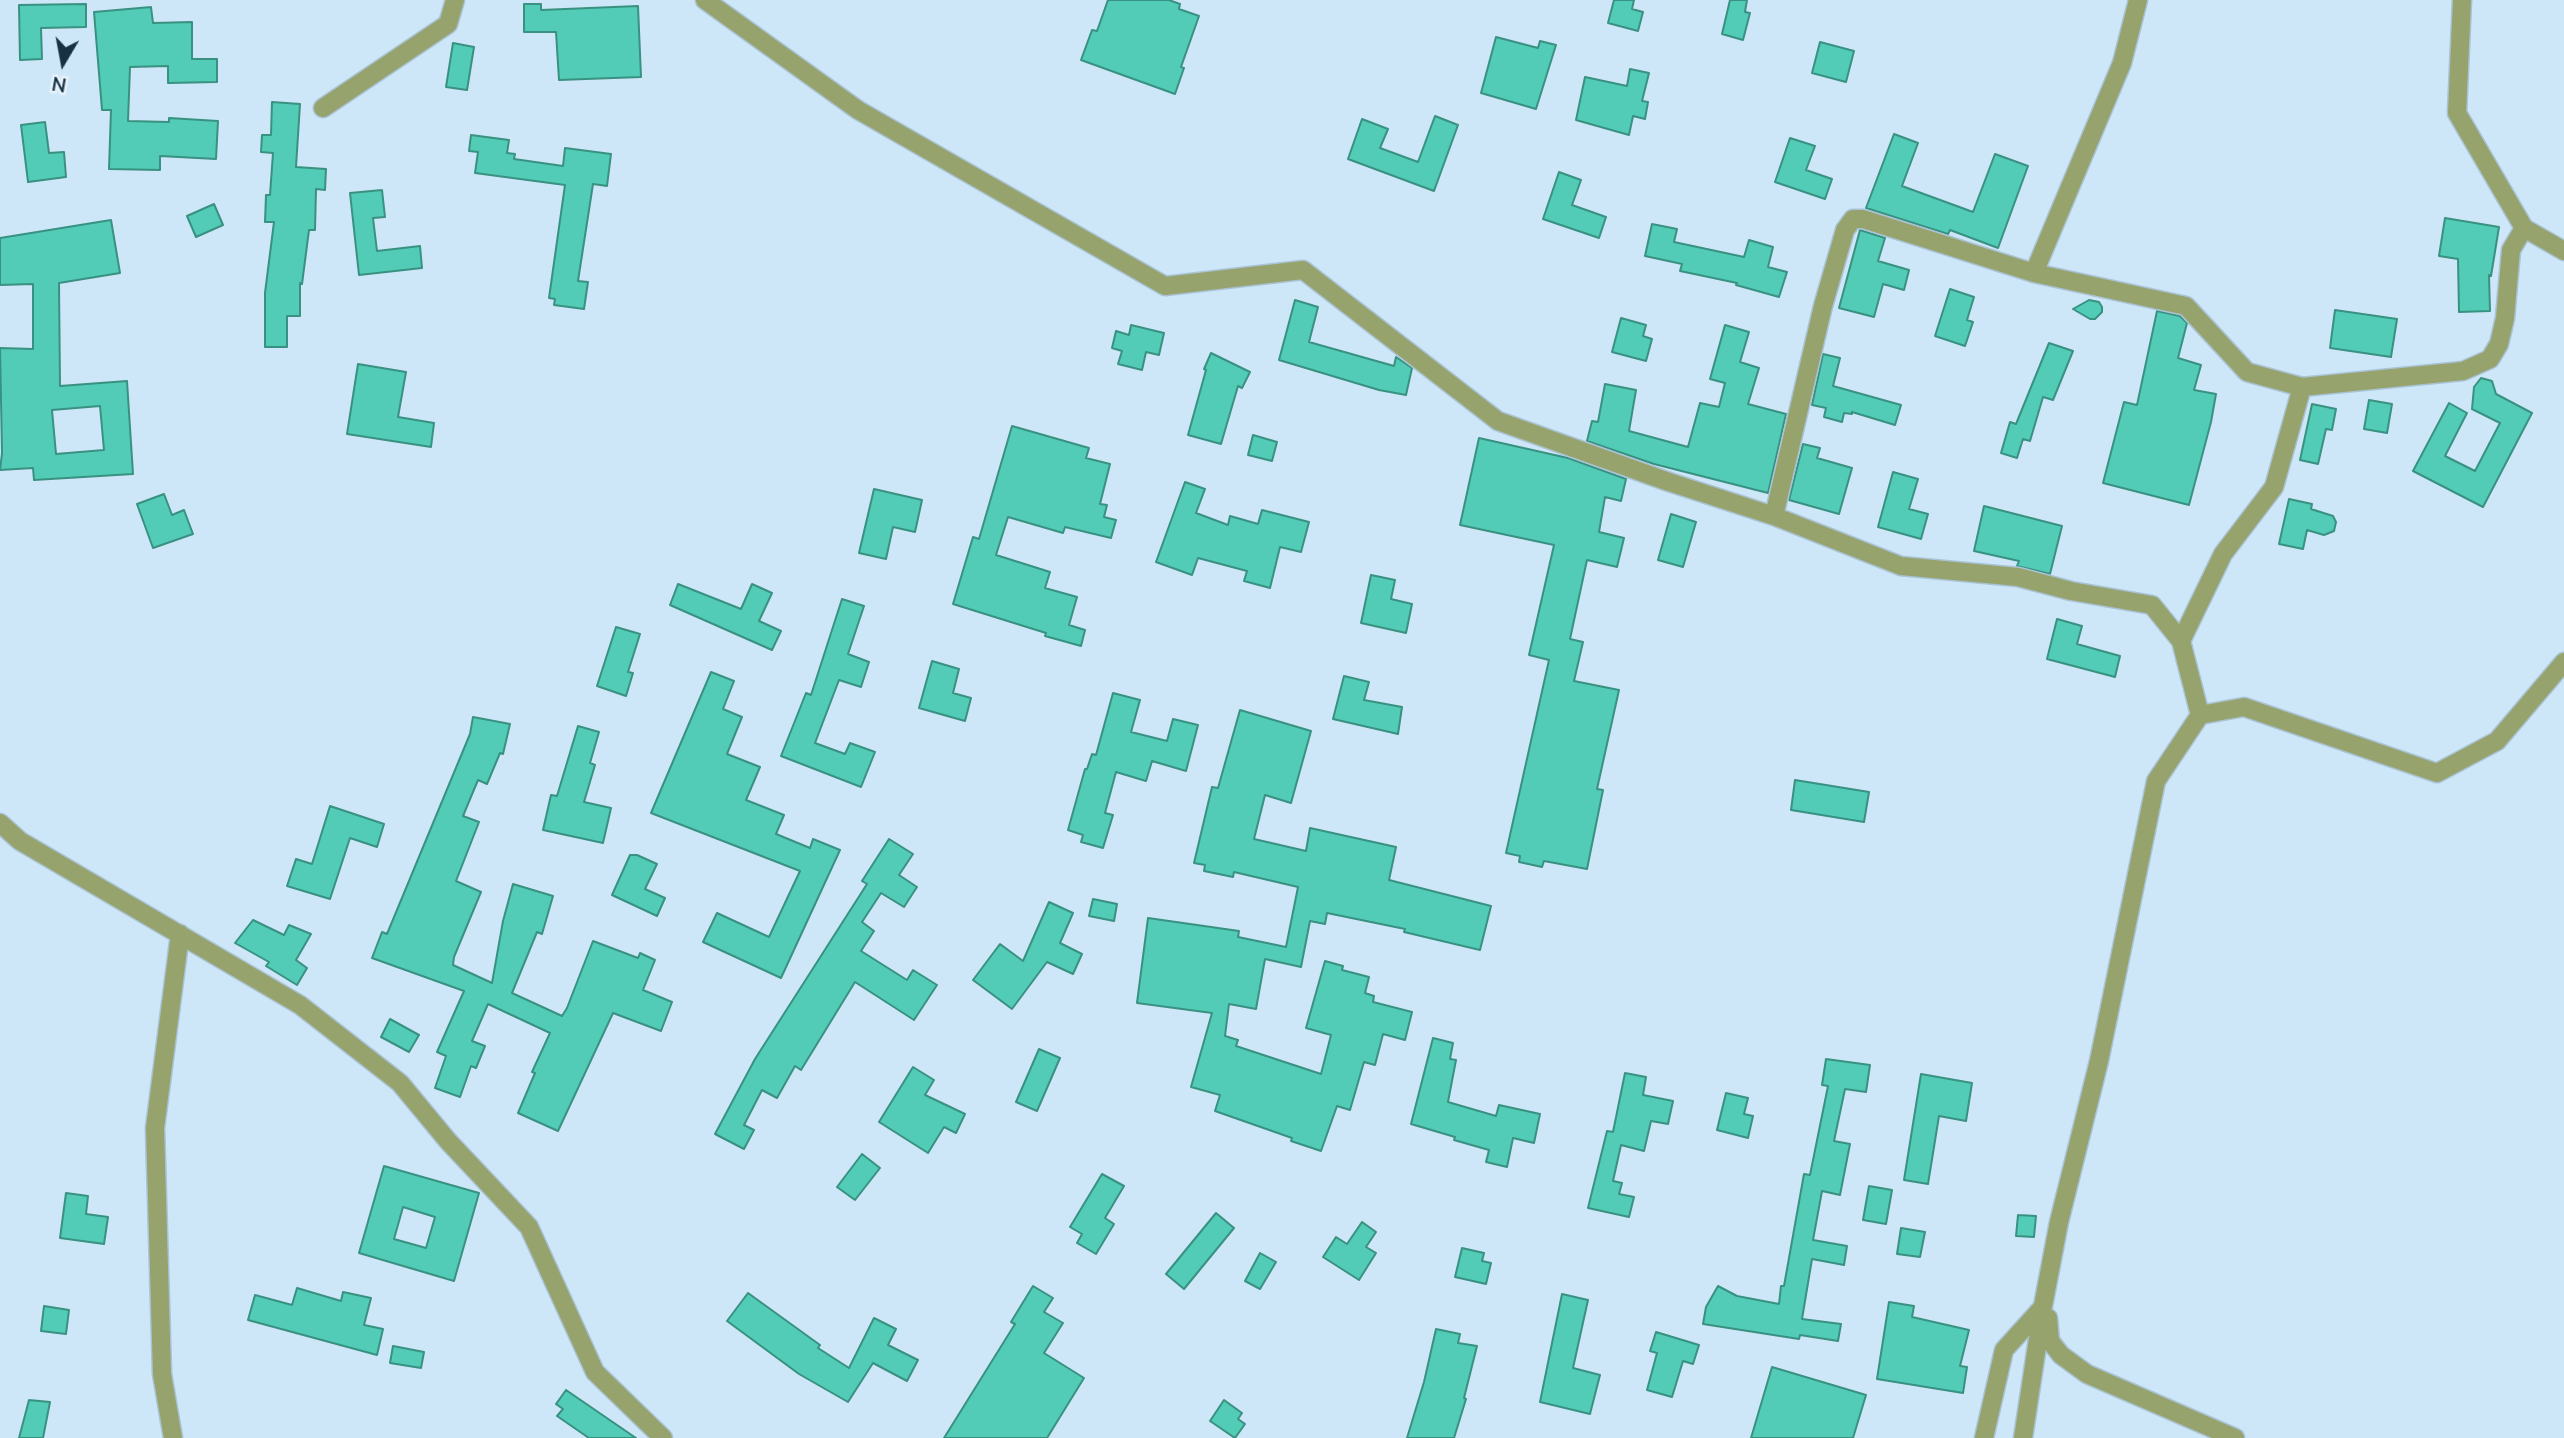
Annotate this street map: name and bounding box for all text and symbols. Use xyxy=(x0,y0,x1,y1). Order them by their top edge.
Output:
north arrow xyxy=(28,28,98,98)
text: N xyxy=(50,70,69,98)

